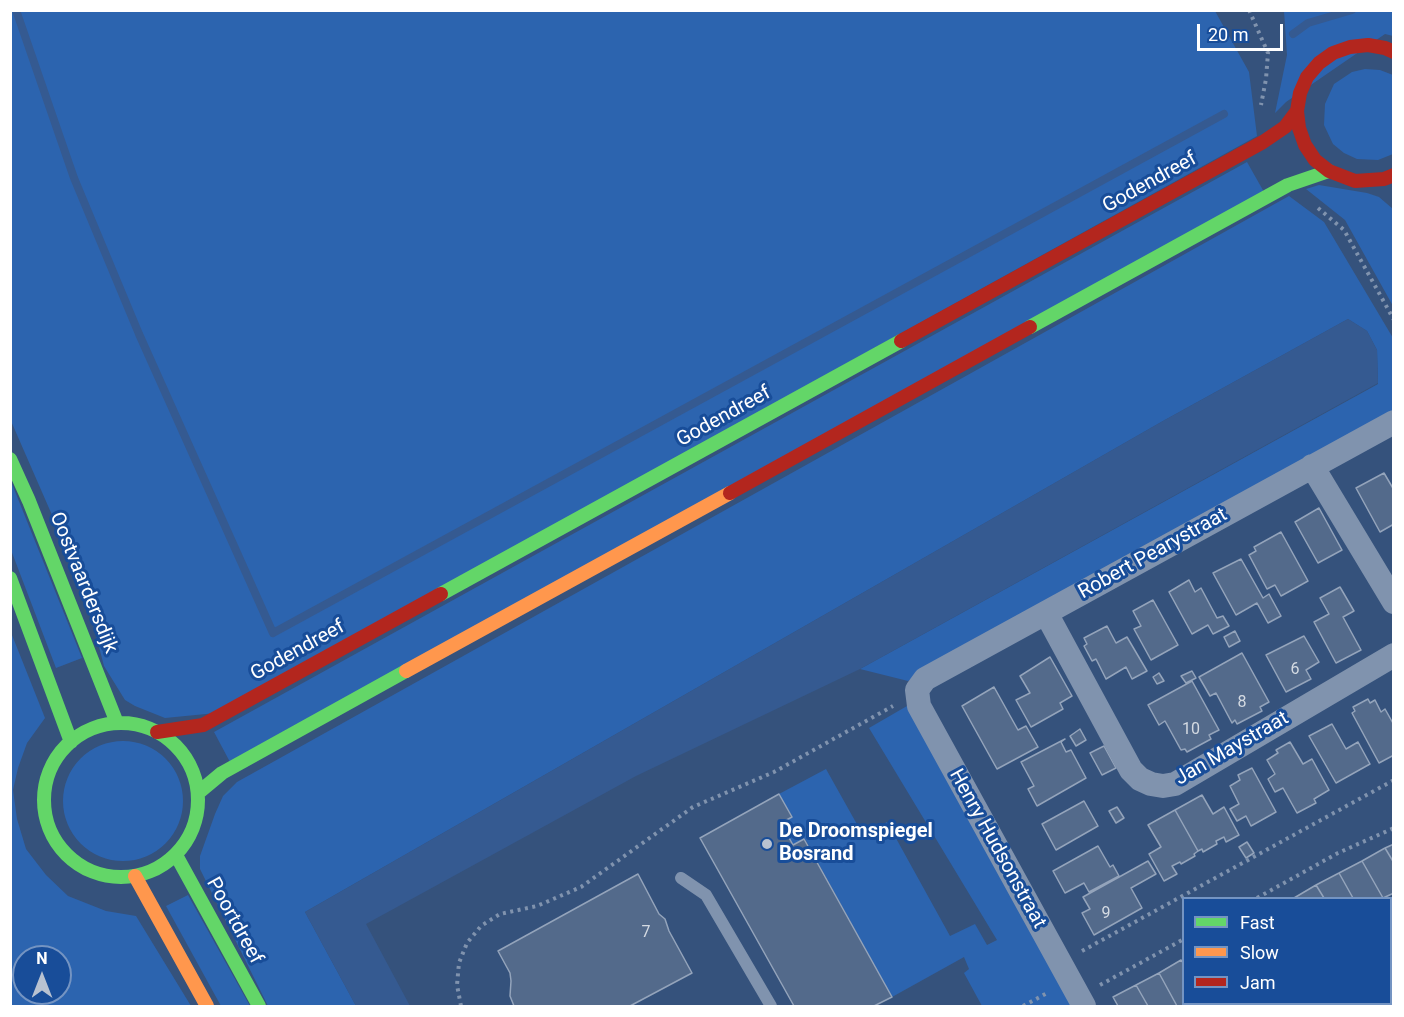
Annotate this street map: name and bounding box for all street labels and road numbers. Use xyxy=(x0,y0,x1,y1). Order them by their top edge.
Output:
street label: Godendreef xyxy=(1099,147,1201,219)
street label: Godendreef xyxy=(673,381,775,453)
street label: Robert Pearystraat xyxy=(1074,503,1232,605)
street label: Oostvaardersdijk xyxy=(44,509,122,657)
street label: Godendreef xyxy=(247,615,349,687)
street label: Jan Maystraat xyxy=(1171,707,1293,791)
street label: Henry Hudsonstraat xyxy=(943,765,1051,933)
street label: Poortdreef xyxy=(200,874,268,968)

